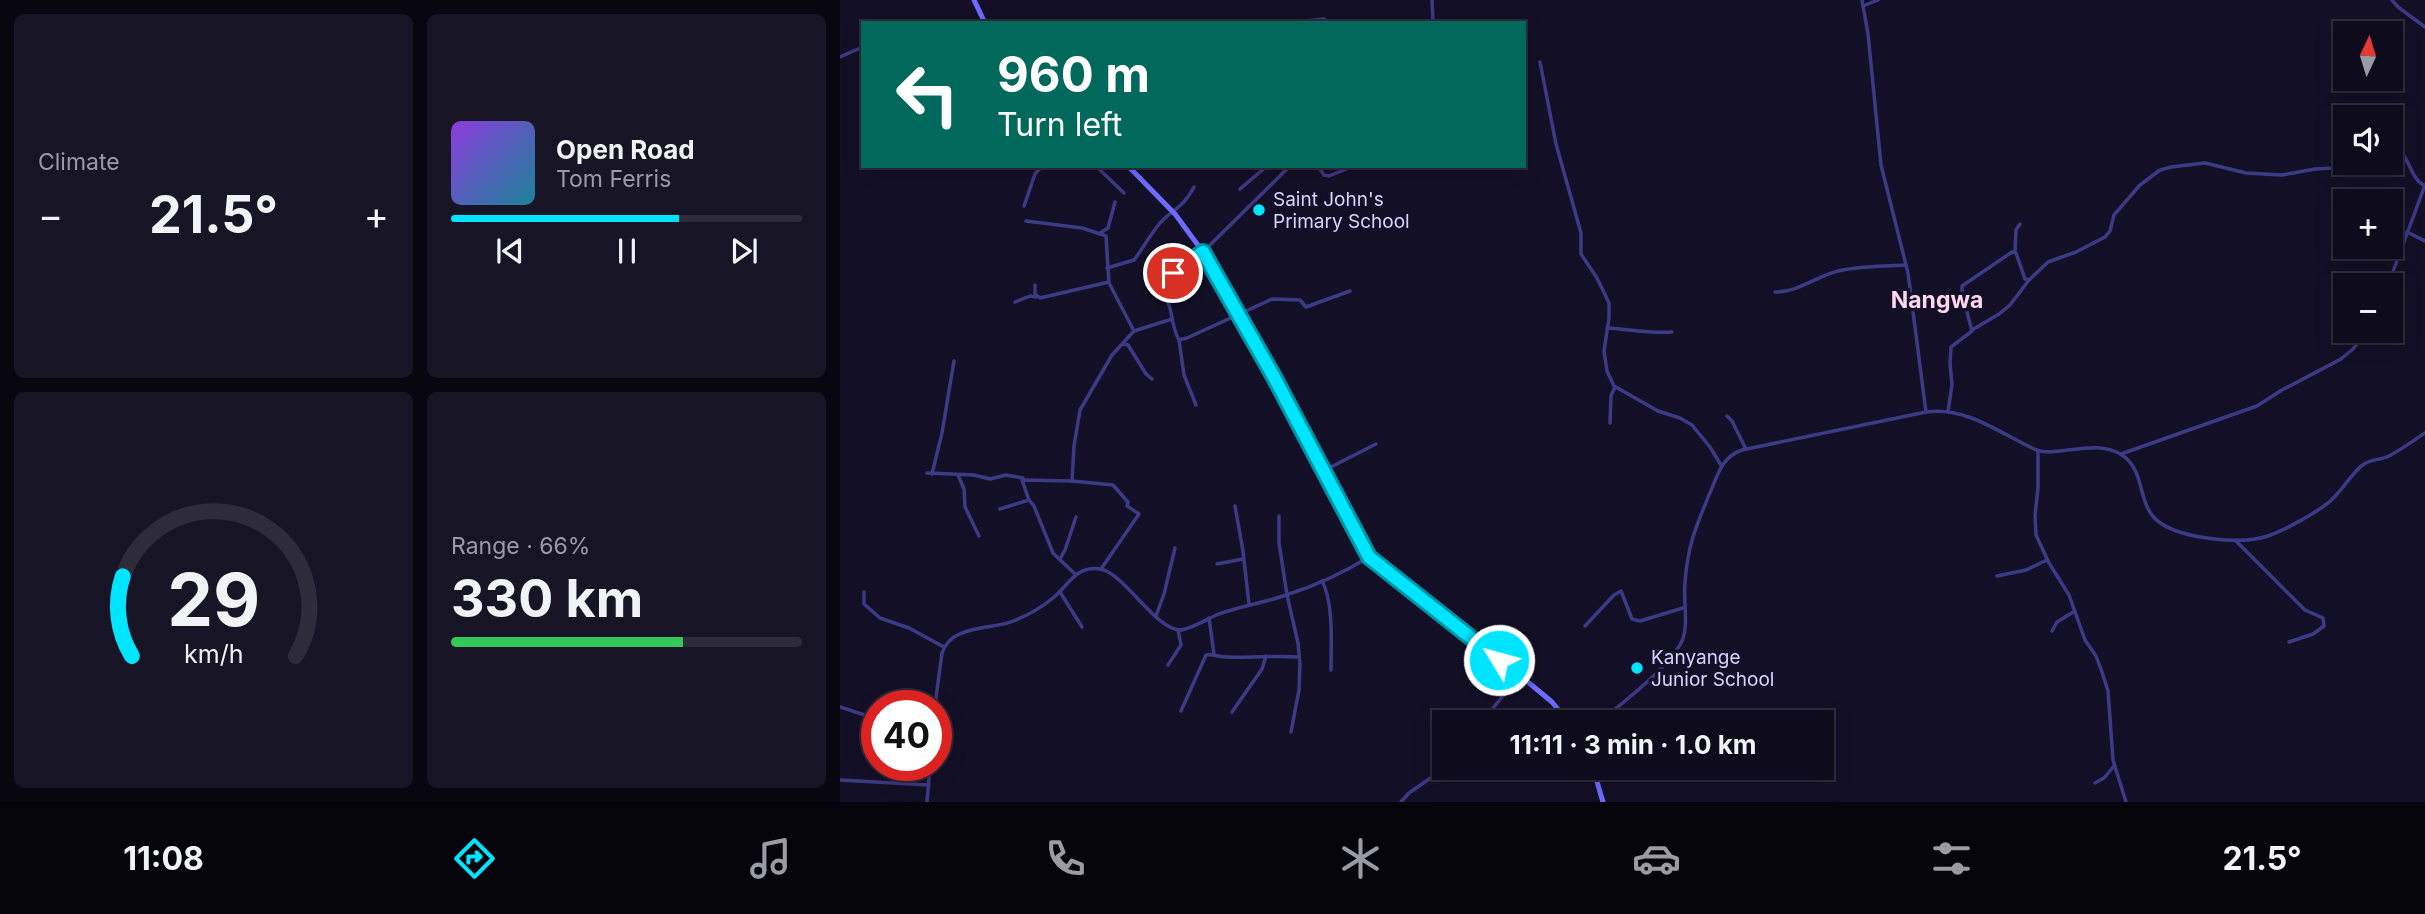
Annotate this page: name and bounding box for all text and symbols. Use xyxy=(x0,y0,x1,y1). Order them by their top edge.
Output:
north arrow xyxy=(2333,21,2403,91)
map controls xyxy=(2333,21,2403,343)
text: 960 m xyxy=(997,45,1150,104)
icon: left xyxy=(882,49,973,140)
text: Turn left xyxy=(997,105,1122,144)
button: sound xyxy=(2333,105,2403,175)
text: Open Road xyxy=(556,134,695,165)
text: Climate xyxy=(38,148,120,176)
text: Tom Ferris xyxy=(556,165,671,193)
text: 21.5° xyxy=(149,183,278,246)
place label: Saint John's Primary School xyxy=(1273,188,1410,233)
button: + xyxy=(2333,189,2403,259)
text: − xyxy=(38,192,63,238)
text: + xyxy=(364,192,389,238)
marker: Saint John's Primary School xyxy=(1251,202,1267,218)
icon: previous xyxy=(491,232,529,270)
icon: pause xyxy=(608,232,646,270)
icon: next xyxy=(725,232,763,270)
pin xyxy=(1143,243,1203,303)
icon: arrive xyxy=(1154,254,1192,292)
button: − xyxy=(2333,273,2403,343)
district label: Nangwa xyxy=(1891,286,1983,314)
text: Range · 66% xyxy=(451,532,590,560)
text: 29 xyxy=(167,555,260,644)
text: 330 km xyxy=(451,567,643,630)
position arrow xyxy=(1462,623,1536,697)
text: km/h xyxy=(184,639,243,669)
place label: Kanyange Junior School xyxy=(1651,646,1774,691)
marker: Kanyange Junior School xyxy=(1629,660,1645,676)
speed limit sign: 40 xyxy=(861,690,952,781)
text: 11:11 · 3 min · 1.0 km xyxy=(1509,729,1757,760)
icon: directions xyxy=(450,834,499,883)
icon: music xyxy=(746,834,795,883)
icon: phone xyxy=(1041,834,1090,883)
icon: climate xyxy=(1336,834,1385,883)
icon: car xyxy=(1632,834,1681,883)
icon: filters xyxy=(1927,834,1976,883)
text: 11:08 xyxy=(123,839,204,878)
text: 21.5° xyxy=(2222,839,2302,878)

